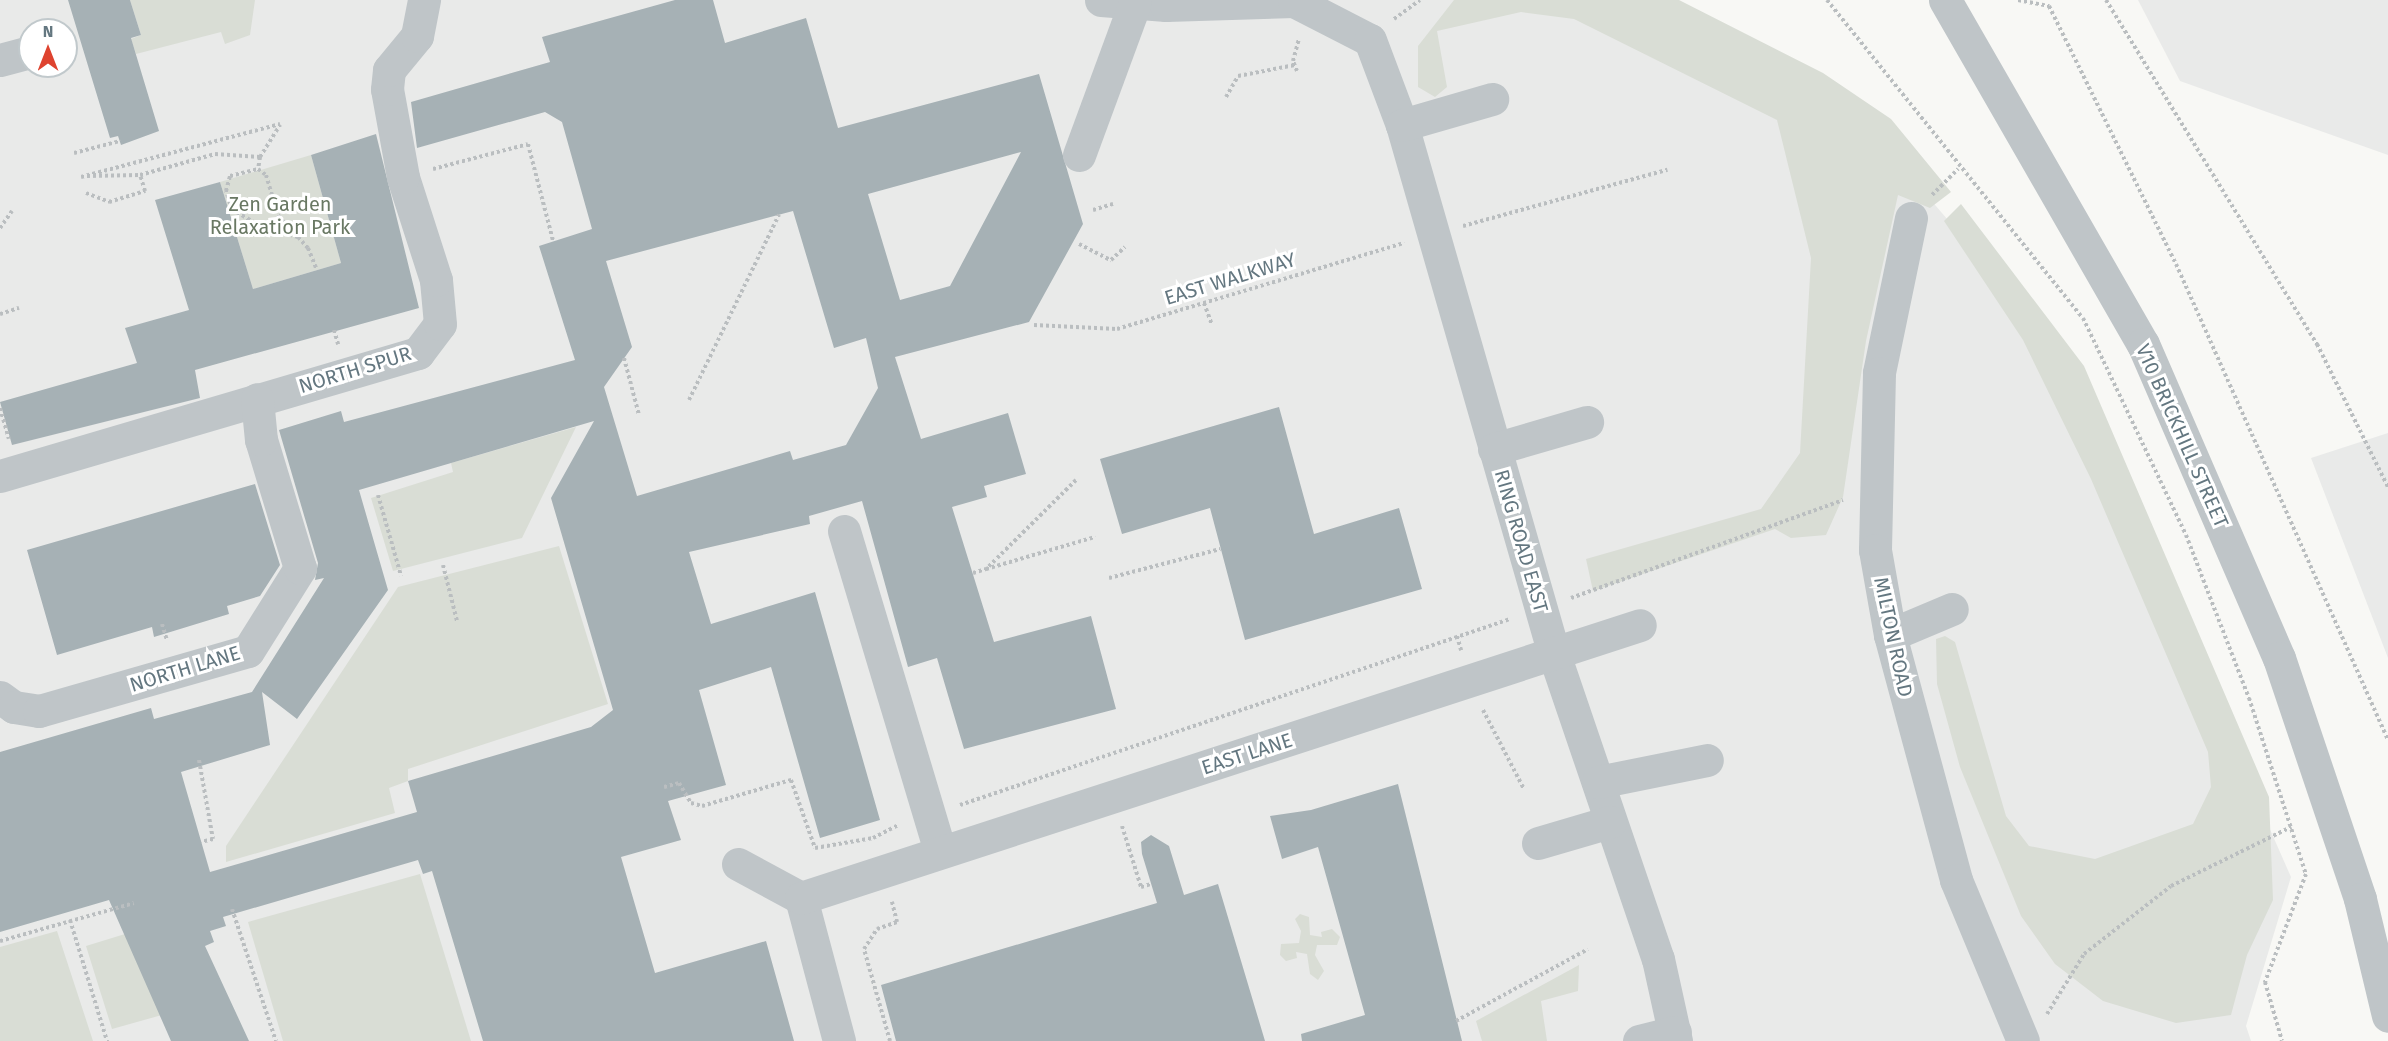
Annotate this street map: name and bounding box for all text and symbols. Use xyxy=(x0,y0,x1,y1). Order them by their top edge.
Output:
north arrow xyxy=(18,18,78,78)
text: N xyxy=(43,22,53,41)
park label: Zen Garden Relaxation Park xyxy=(210,193,350,240)
street label: EAST WALKWAY xyxy=(1161,248,1299,310)
street label: V10 BRICKHILL STREET xyxy=(2131,341,2233,531)
street label: NORTH SPUR xyxy=(296,342,414,398)
street label: RING ROAD EAST xyxy=(1489,467,1553,615)
street label: MILTON ROAD xyxy=(1869,575,1917,699)
street label: NORTH LANE xyxy=(127,641,243,697)
street label: EAST LANE xyxy=(1199,728,1295,780)

